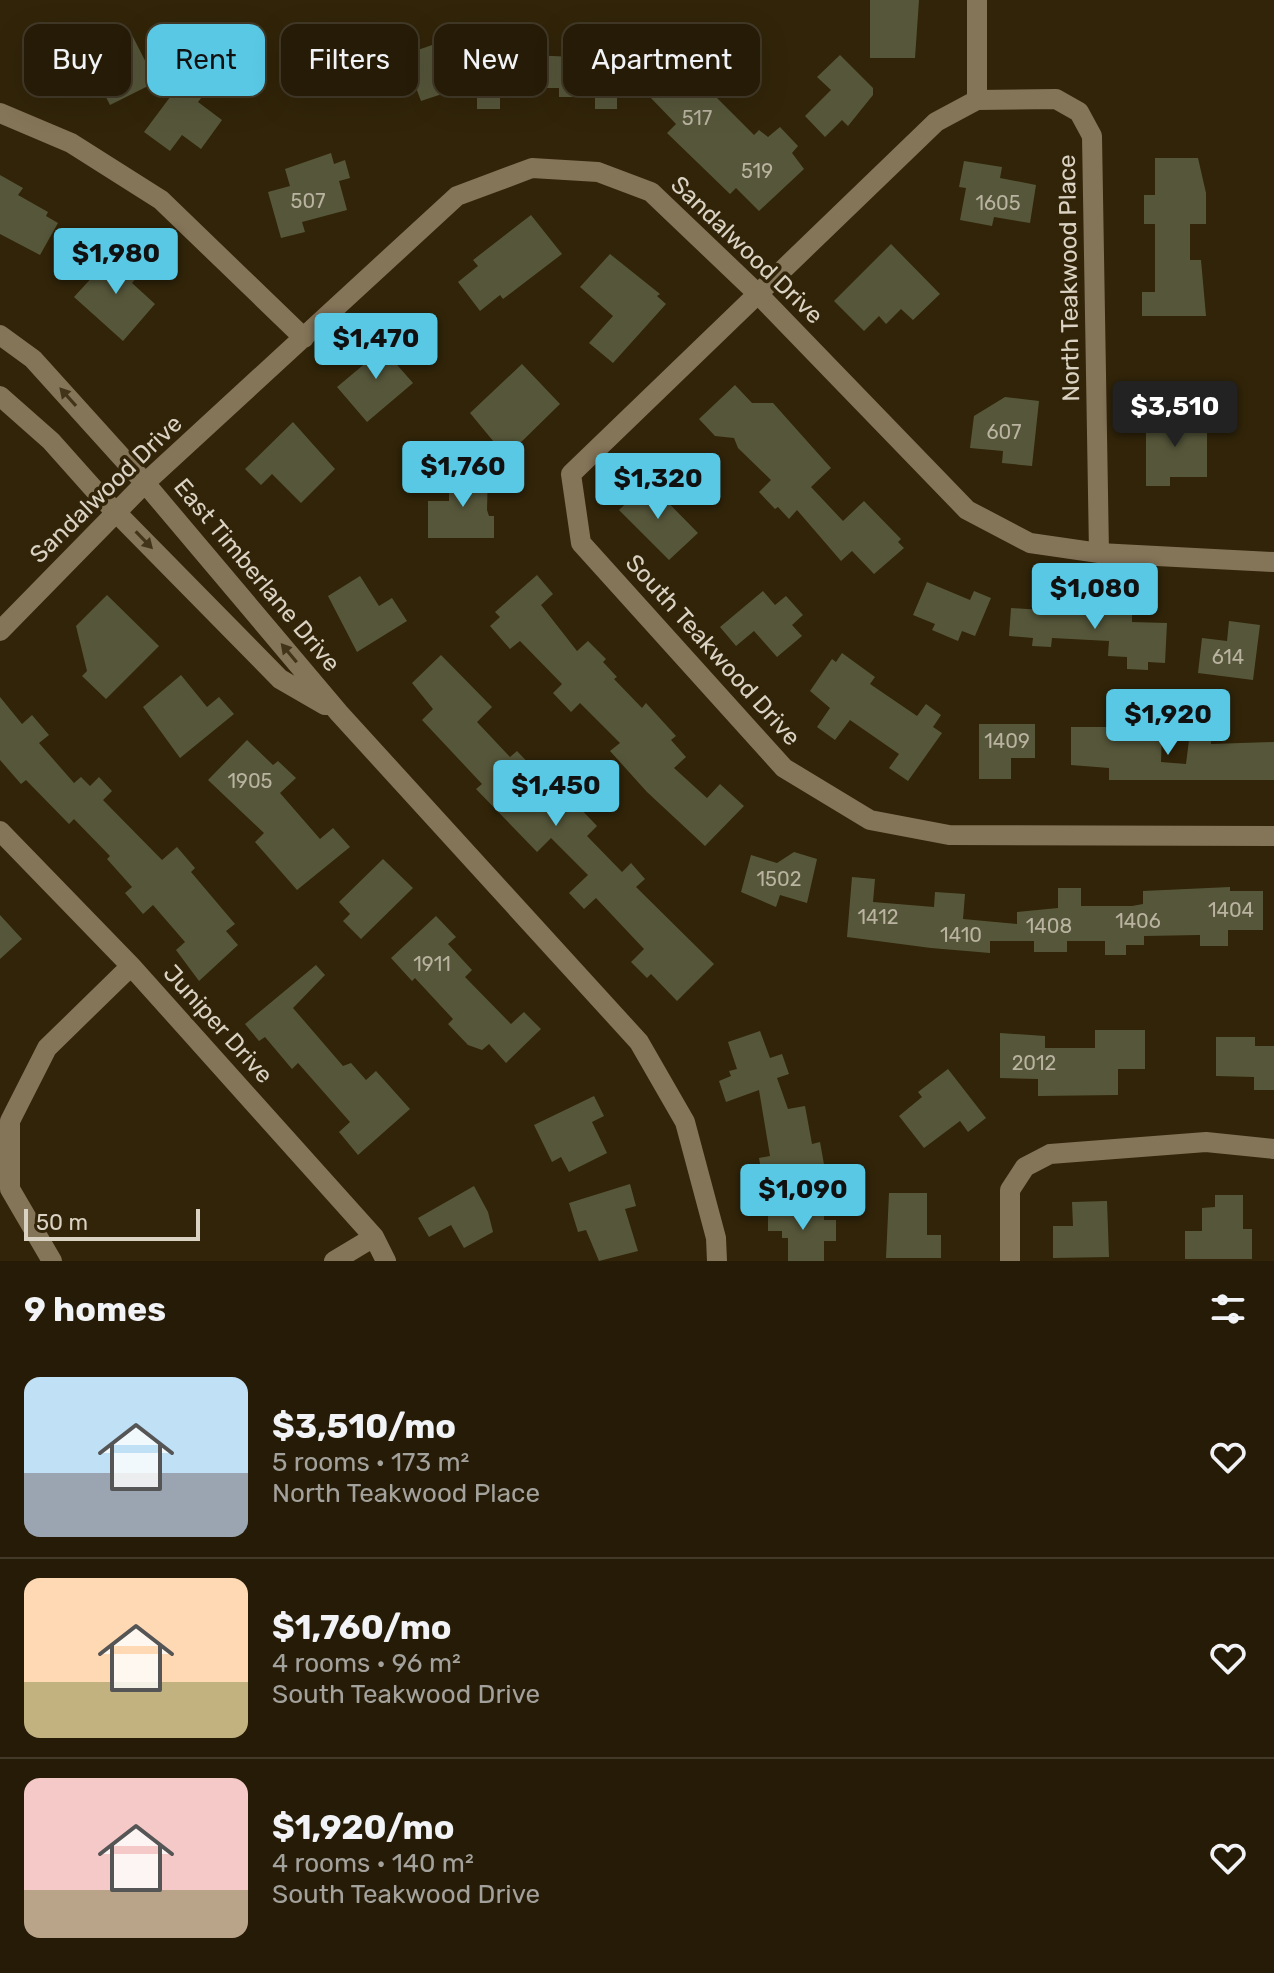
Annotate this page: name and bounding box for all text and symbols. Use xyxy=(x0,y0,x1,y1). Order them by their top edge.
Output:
chip: Buy xyxy=(24,24,131,96)
chip: Rent xyxy=(147,24,265,96)
chip: Filters xyxy=(281,24,418,96)
chip: New xyxy=(434,24,547,96)
chip: Apartment xyxy=(563,24,760,96)
house number: 517 xyxy=(682,106,712,130)
street label: North Teakwood Place xyxy=(1053,154,1085,402)
house number: 519 xyxy=(741,159,773,183)
street label: Sandalwood Drive xyxy=(665,170,829,330)
house number: 507 xyxy=(291,189,325,213)
house number: 1605 xyxy=(975,191,1021,215)
pin: $1,980 xyxy=(51,228,181,296)
text: $1,980 xyxy=(72,238,160,269)
pin: $1,470 xyxy=(311,313,441,381)
text: $1,470 xyxy=(332,323,420,354)
pin: $3,510 xyxy=(1110,381,1240,449)
one-way arrow xyxy=(59,388,77,407)
text: $3,510 xyxy=(1131,391,1219,422)
street label: Sandalwood Drive xyxy=(24,409,188,569)
house number: 607 xyxy=(986,420,1022,444)
pin: $1,760 xyxy=(398,441,528,509)
text: $1,760 xyxy=(420,451,506,482)
pin: $1,320 xyxy=(593,453,723,521)
text: $1,320 xyxy=(613,463,703,494)
street label: East Timberlane Drive xyxy=(168,473,346,677)
one-way arrow xyxy=(134,530,153,549)
street label: South Teakwood Drive xyxy=(620,549,806,751)
pin: $1,080 xyxy=(1030,563,1160,631)
text: $1,080 xyxy=(1050,573,1140,604)
one-way arrow xyxy=(281,644,298,664)
house number: 614 xyxy=(1212,645,1244,669)
pin: $1,920 xyxy=(1103,689,1233,757)
text: $1,920 xyxy=(1124,699,1212,730)
house number: 1409 xyxy=(984,729,1030,753)
pin: $1,450 xyxy=(491,760,621,828)
house number: 1905 xyxy=(228,769,273,793)
text: $1,450 xyxy=(511,770,601,801)
house number: 1502 xyxy=(757,867,801,891)
house number: 1404 xyxy=(1208,898,1254,922)
house number: 1412 xyxy=(858,905,898,929)
house number: 1406 xyxy=(1115,909,1161,933)
house number: 1408 xyxy=(1026,914,1072,938)
house number: 1410 xyxy=(940,923,982,947)
house number: 1911 xyxy=(413,952,451,976)
street label: Juniper Drive xyxy=(157,959,279,1089)
house number: 2012 xyxy=(1012,1051,1056,1075)
pin: $1,090 xyxy=(738,1164,868,1232)
text: $1,090 xyxy=(758,1174,848,1205)
scale bar xyxy=(24,1205,200,1241)
text: 50 m xyxy=(36,1209,88,1236)
icon: filters xyxy=(1206,1287,1250,1331)
text: 9 homes xyxy=(24,1289,166,1330)
text: $3,510/mo xyxy=(272,1406,456,1447)
icon: home xyxy=(88,1409,184,1505)
icon: heart xyxy=(1206,1435,1250,1479)
text: 5 rooms · 173 m² xyxy=(272,1447,469,1478)
text: North Teakwood Place xyxy=(272,1478,540,1509)
text: $1,760/mo xyxy=(272,1607,452,1648)
icon: home xyxy=(88,1610,184,1706)
icon: heart xyxy=(1206,1636,1250,1680)
text: 4 rooms · 96 m² xyxy=(272,1648,461,1679)
text: South Teakwood Drive xyxy=(272,1679,540,1710)
text: $1,920/mo xyxy=(272,1807,454,1848)
icon: home xyxy=(88,1810,184,1906)
icon: heart xyxy=(1206,1836,1250,1880)
text: 4 rooms · 140 m² xyxy=(272,1848,474,1879)
text: South Teakwood Drive xyxy=(272,1879,540,1910)

